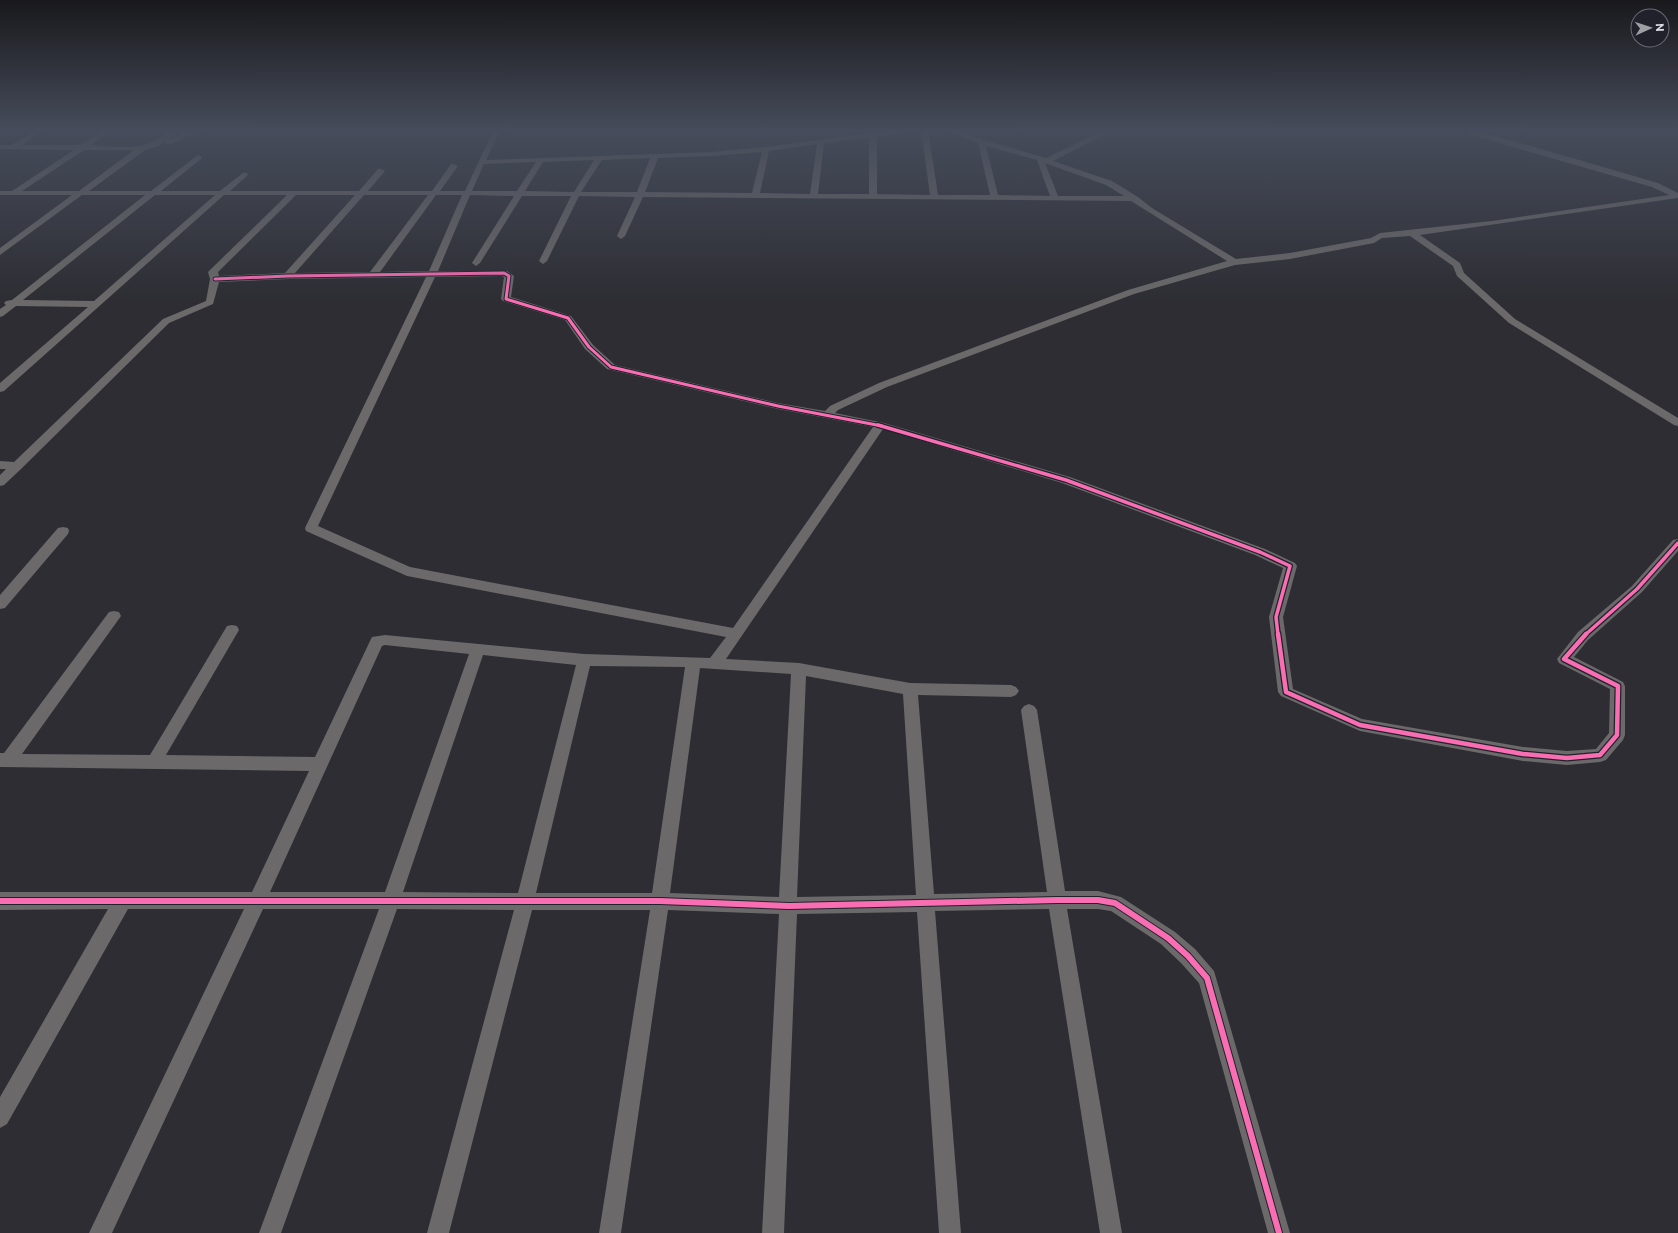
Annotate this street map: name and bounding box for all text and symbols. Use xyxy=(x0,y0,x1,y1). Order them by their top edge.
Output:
north arrow xyxy=(1630,8,1670,48)
text: N xyxy=(1654,23,1667,32)

